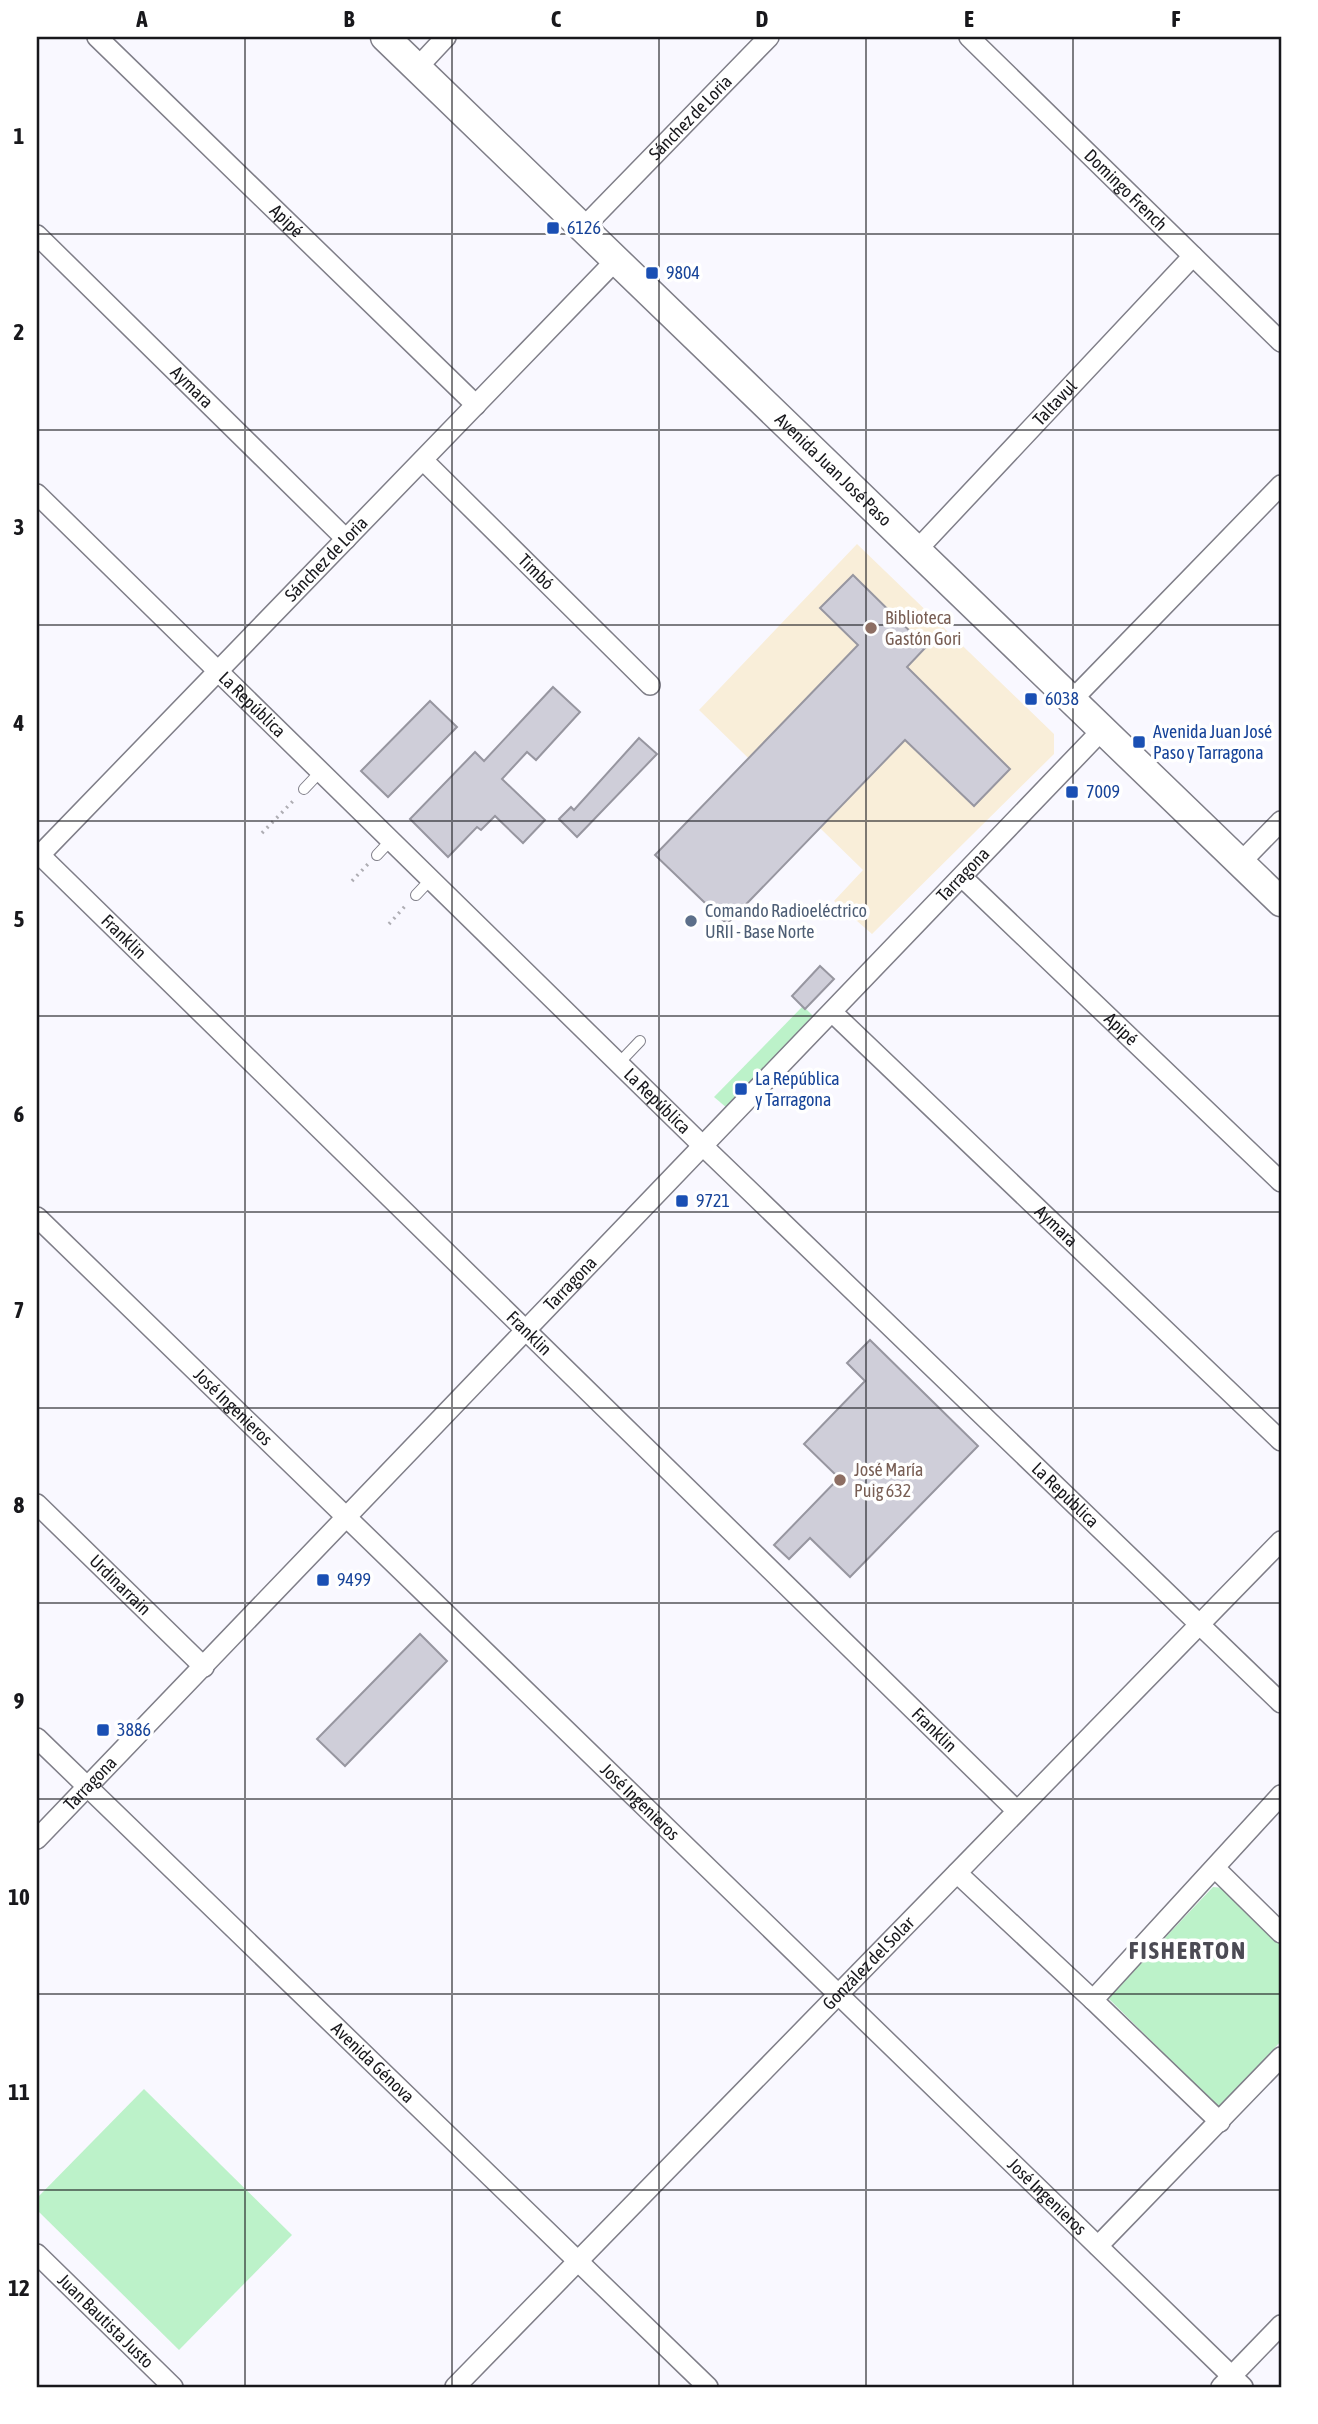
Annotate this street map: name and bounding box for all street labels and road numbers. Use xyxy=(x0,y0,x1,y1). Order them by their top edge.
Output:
street label: Sánchez de Loria xyxy=(644,71,736,164)
street label: Domingo French xyxy=(1080,145,1172,235)
street label: Apipé xyxy=(266,200,308,241)
street label: Aymara xyxy=(167,361,218,412)
street label: Taltavul xyxy=(1028,376,1081,430)
street label: Avenida Juan José Paso xyxy=(771,408,896,530)
street label: Sánchez de Loria xyxy=(280,512,372,605)
street label: Timbó xyxy=(514,549,558,594)
street label: La República xyxy=(215,667,290,741)
street label: Tarragona xyxy=(932,843,993,906)
street label: Franklin xyxy=(97,910,151,963)
street label: Apipé xyxy=(1100,1008,1142,1049)
street label: La República xyxy=(620,1064,695,1138)
street label: Aymara xyxy=(1031,1201,1082,1251)
street label: Tarragona xyxy=(539,1252,601,1315)
street label: Franklin xyxy=(502,1306,556,1360)
street label: José Ingenieros xyxy=(190,1364,277,1450)
street label: La República xyxy=(1028,1458,1103,1532)
street label: Urdinarrain xyxy=(85,1550,155,1619)
street label: Franklin xyxy=(908,1703,961,1756)
street label: Tarragona xyxy=(59,1752,121,1814)
street label: José Ingenieros xyxy=(597,1759,684,1844)
street label: González del Solar xyxy=(818,1912,919,2014)
street label: Avenida Génova xyxy=(327,2018,419,2107)
street label: José Ingenieros xyxy=(1004,2154,1091,2239)
street label: Juan Bautista Justo xyxy=(54,2269,158,2372)

